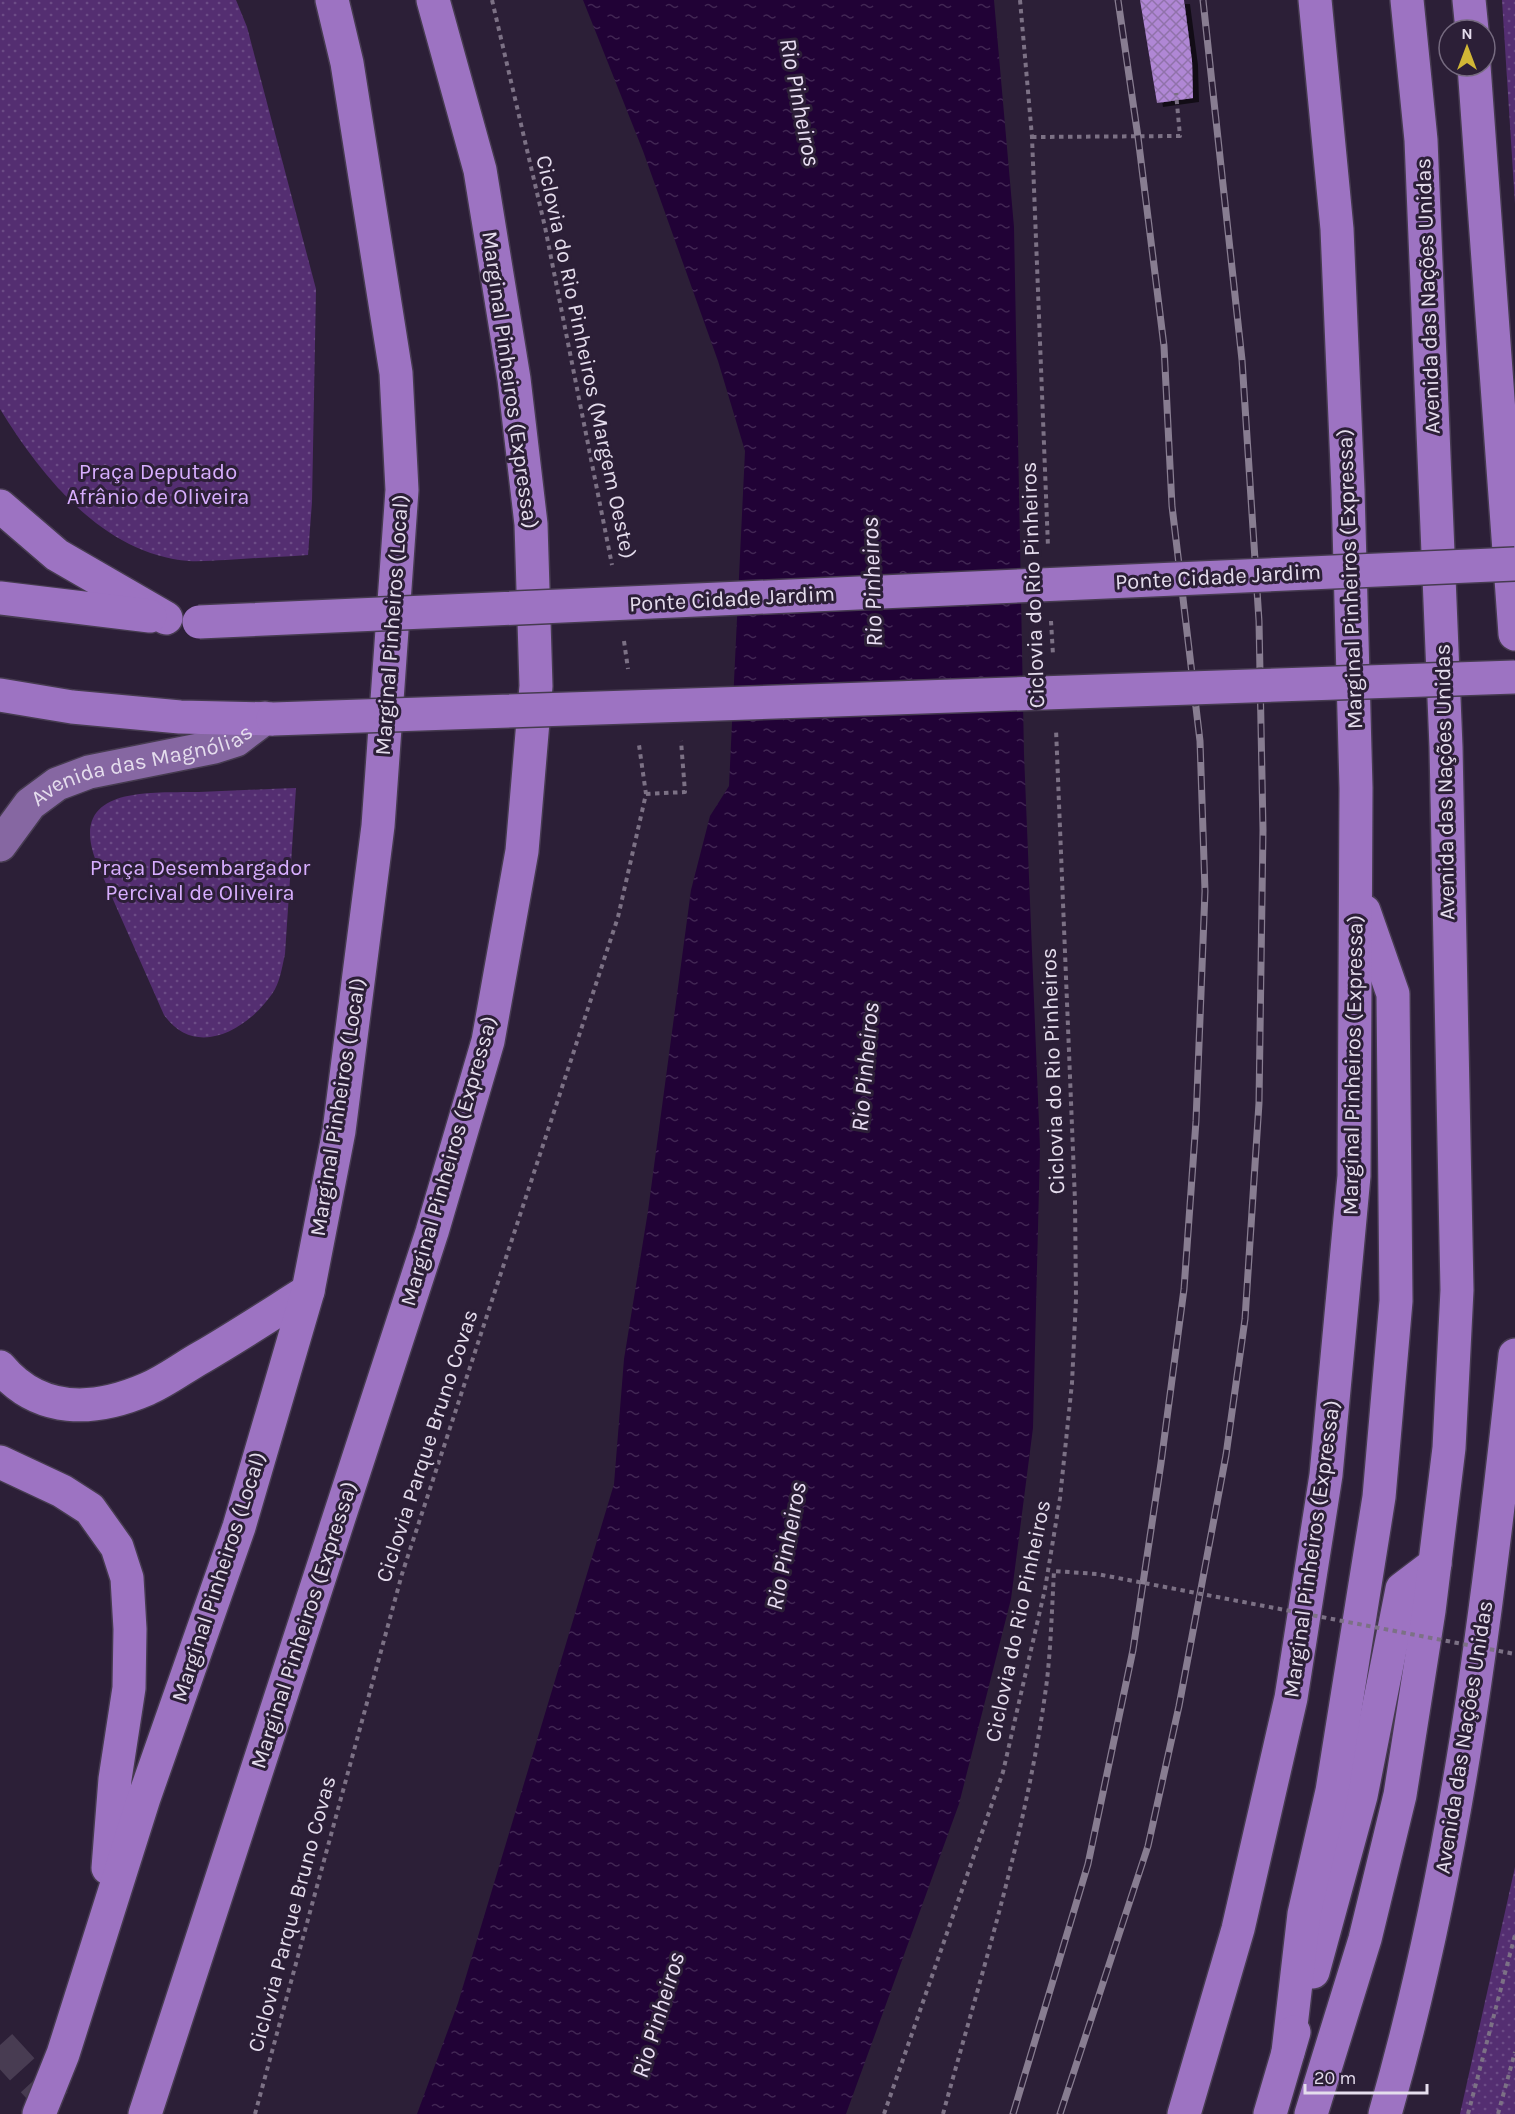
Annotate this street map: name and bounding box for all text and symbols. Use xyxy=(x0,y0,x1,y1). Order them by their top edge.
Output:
north arrow xyxy=(1437,18,1497,78)
text: N xyxy=(1461,24,1473,43)
water label: Rio Pinheiros xyxy=(774,35,826,169)
street label: Ciclovia do Rio Pinheiros (Margem Oeste) xyxy=(530,153,642,561)
street label: Avenida das Nações Unidas xyxy=(1410,158,1446,434)
street label: Marginal Pinheiros (Expressa) xyxy=(476,229,544,531)
street label: Marginal Pinheiros (Expressa) xyxy=(1332,428,1368,730)
park label: Praça Deputado Afrânio de Oliveira xyxy=(67,459,249,510)
street label: Ciclovia do Rio Pinheiros xyxy=(1016,461,1050,709)
street label: Marginal Pinheiros (Local) xyxy=(370,494,414,756)
water label: Rio Pinheiros xyxy=(856,517,888,647)
street label: Ponte Cidade Jardim xyxy=(1114,559,1322,595)
street label: Ponte Cidade Jardim xyxy=(628,581,836,617)
street label: Avenida das Nações Unidas xyxy=(1430,644,1460,920)
street label: Avenida das Magnólias xyxy=(26,719,258,812)
park label: Praça Desembargador Percival de Oliveira xyxy=(90,855,310,906)
street label: Marginal Pinheiros (Expressa) xyxy=(1337,914,1369,1216)
street label: Ciclovia do Rio Pinheiros xyxy=(1036,947,1070,1195)
street label: Marginal Pinheiros (Local) xyxy=(305,976,371,1238)
water label: Rio Pinheiros xyxy=(845,1001,885,1133)
street label: Marginal Pinheiros (Expressa) xyxy=(395,1013,503,1309)
street label: Ciclovia Parque Bruno Covas xyxy=(371,1306,483,1586)
street label: Marginal Pinheiros (Expressa) xyxy=(1278,1398,1346,1700)
street label: Marginal Pinheiros (Local) xyxy=(166,1449,272,1705)
street label: Marginal Pinheiros (Expressa) xyxy=(245,1478,363,1772)
water label: Rio Pinheiros xyxy=(760,1479,812,1613)
street label: Ciclovia do Rio Pinheiros xyxy=(980,1498,1056,1744)
street label: Avenida das Nações Unidas xyxy=(1430,1599,1498,1875)
street label: Ciclovia Parque Bruno Covas xyxy=(243,1773,341,2055)
water label: Rio Pinheiros xyxy=(626,1949,690,2081)
scale bar xyxy=(1305,2057,1426,2095)
text: 20 m xyxy=(1314,2067,1356,2089)

